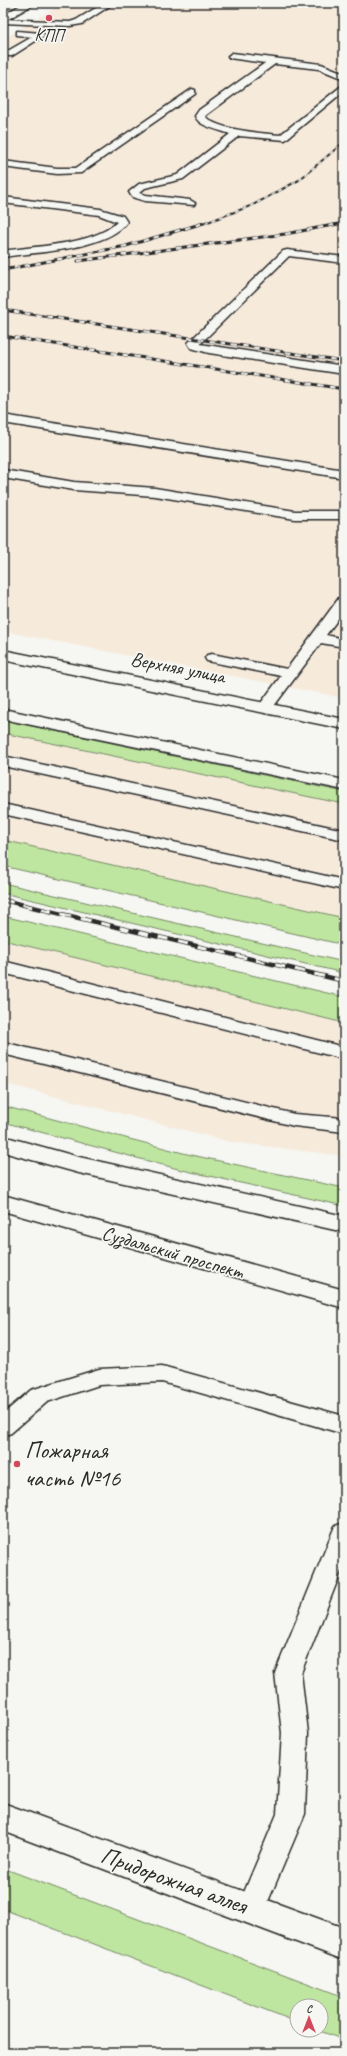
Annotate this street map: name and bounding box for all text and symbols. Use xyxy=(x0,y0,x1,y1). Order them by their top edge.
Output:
marker: КПП xyxy=(44,13,54,23)
place label: КПП xyxy=(34,25,66,46)
street label: Верхняя улица xyxy=(129,646,229,689)
street label: Суздальский проспект xyxy=(99,1220,248,1286)
place label: Пожарная часть №16 xyxy=(25,1435,121,1493)
marker: Пожарная часть №16 xyxy=(12,1459,22,1469)
street label: Придорожная аллея xyxy=(97,1840,253,1921)
north arrow xyxy=(289,1998,329,2038)
text: С xyxy=(306,2001,313,2015)

